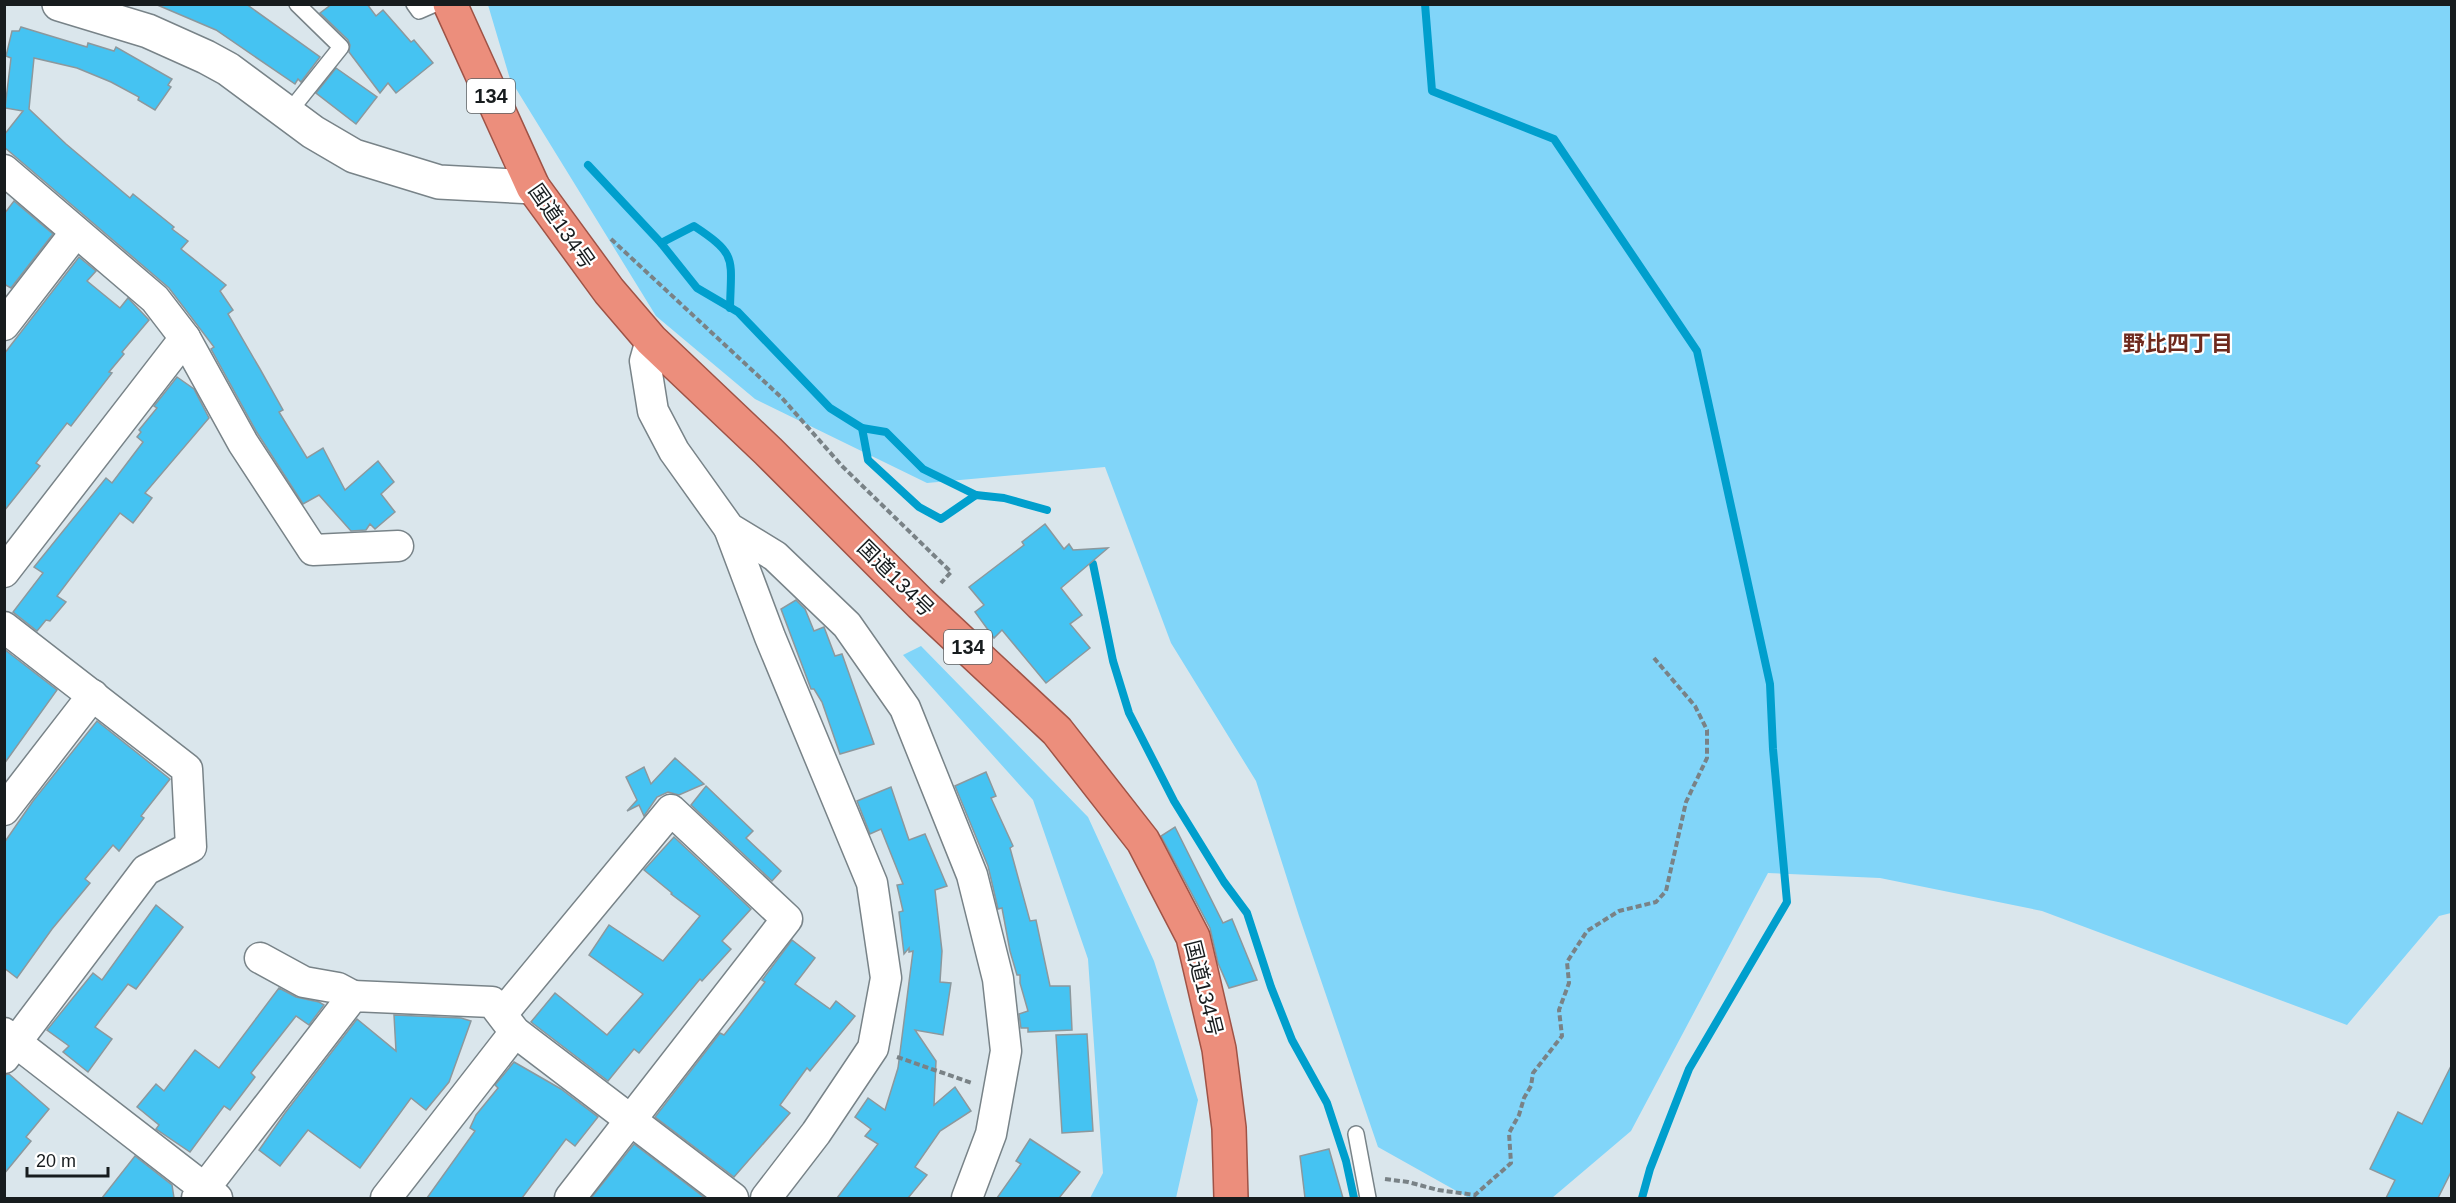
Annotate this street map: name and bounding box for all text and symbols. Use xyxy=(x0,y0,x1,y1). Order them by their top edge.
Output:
road number: 134 xyxy=(467,79,515,113)
street label: 国道134号 xyxy=(524,179,600,273)
district label: 野比四丁目 xyxy=(2123,331,2233,356)
street label: 国道134号 xyxy=(853,535,939,621)
road number: 134 xyxy=(944,630,992,664)
street label: 国道134号 xyxy=(1181,938,1227,1038)
scale bar xyxy=(27,1140,108,1178)
text: 20 m xyxy=(36,1151,76,1171)

